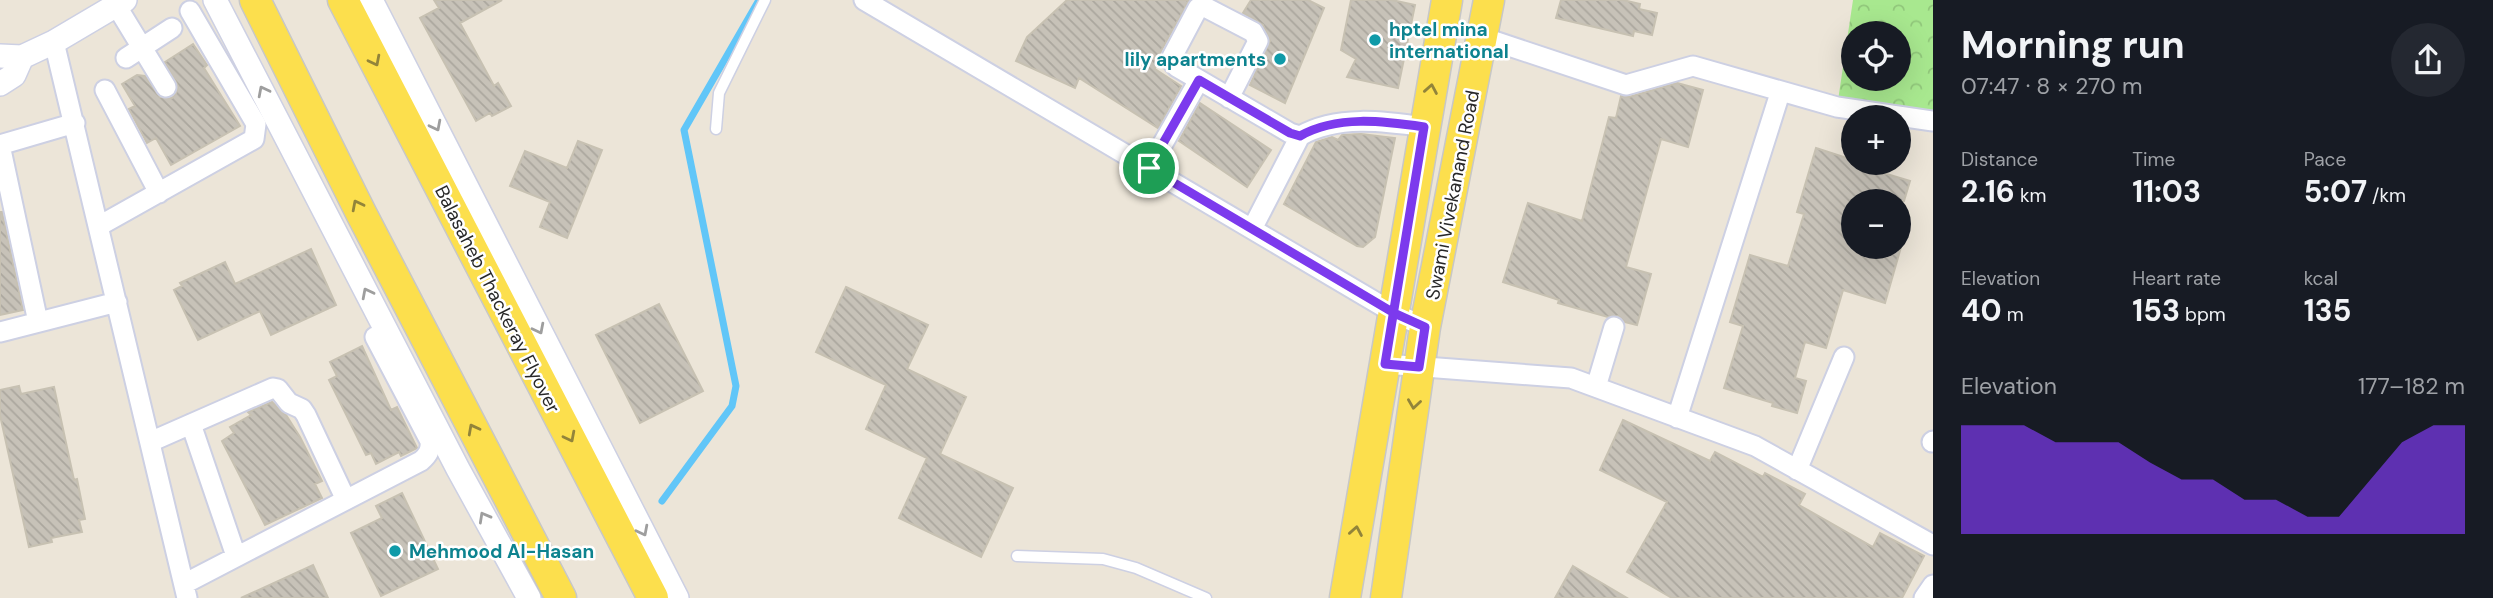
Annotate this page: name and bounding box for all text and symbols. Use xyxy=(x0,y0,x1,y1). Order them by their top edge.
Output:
place label: hptel mina international xyxy=(1389,17,1509,64)
text: Morning run xyxy=(1961,20,2185,70)
map controls xyxy=(1841,21,1911,259)
button: locate xyxy=(1841,21,1911,91)
button: share xyxy=(2391,23,2465,97)
marker: hptel mina international xyxy=(1367,32,1383,48)
place label: lily apartments xyxy=(1125,47,1266,72)
marker: lily apartments xyxy=(1272,51,1288,67)
one-way arrow xyxy=(366,53,380,66)
text: 07:47 · 8 × 270 m xyxy=(1961,71,2142,101)
one-way arrow xyxy=(1422,83,1437,95)
one-way arrow xyxy=(257,86,271,99)
street label: Swami Vivekanand Road xyxy=(1420,88,1485,302)
button: + xyxy=(1841,105,1911,175)
one-way arrow xyxy=(427,119,441,131)
pin xyxy=(1119,138,1179,198)
text: Distance xyxy=(1961,147,2038,172)
text: Time xyxy=(2132,147,2175,172)
text: Pace xyxy=(2304,147,2346,172)
icon: arrive xyxy=(1130,149,1168,187)
text: 2.16 xyxy=(1961,172,2015,211)
text: 11:03 xyxy=(2132,172,2201,211)
text: 5:07 xyxy=(2304,172,2367,211)
street label: Balasaheb Thackeray Flyover xyxy=(429,181,566,417)
text: km xyxy=(2015,183,2046,208)
text: /km xyxy=(2367,183,2406,208)
button: − xyxy=(1841,189,1911,259)
one-way arrow xyxy=(351,200,365,212)
text: Elevation xyxy=(1961,266,2040,291)
text: Heart rate xyxy=(2132,266,2221,291)
text: kcal xyxy=(2304,266,2338,291)
one-way arrow xyxy=(362,288,376,301)
text: 40 xyxy=(1961,291,2002,330)
text: 153 xyxy=(2132,291,2180,330)
text: 135 xyxy=(2304,291,2351,330)
text: m xyxy=(2002,302,2024,327)
text: bpm xyxy=(2180,302,2226,327)
one-way arrow xyxy=(531,322,545,334)
text: Elevation xyxy=(1961,371,2057,401)
text: 177–182 m xyxy=(2358,371,2465,401)
one-way arrow xyxy=(1407,398,1422,410)
one-way arrow xyxy=(468,424,481,436)
one-way arrow xyxy=(561,429,575,442)
one-way arrow xyxy=(479,511,492,524)
one-way arrow xyxy=(634,524,648,537)
one-way arrow xyxy=(1348,525,1363,537)
place label: Mehmood Al-Hasan xyxy=(409,539,594,564)
marker: Mehmood Al-Hasan xyxy=(387,543,403,559)

